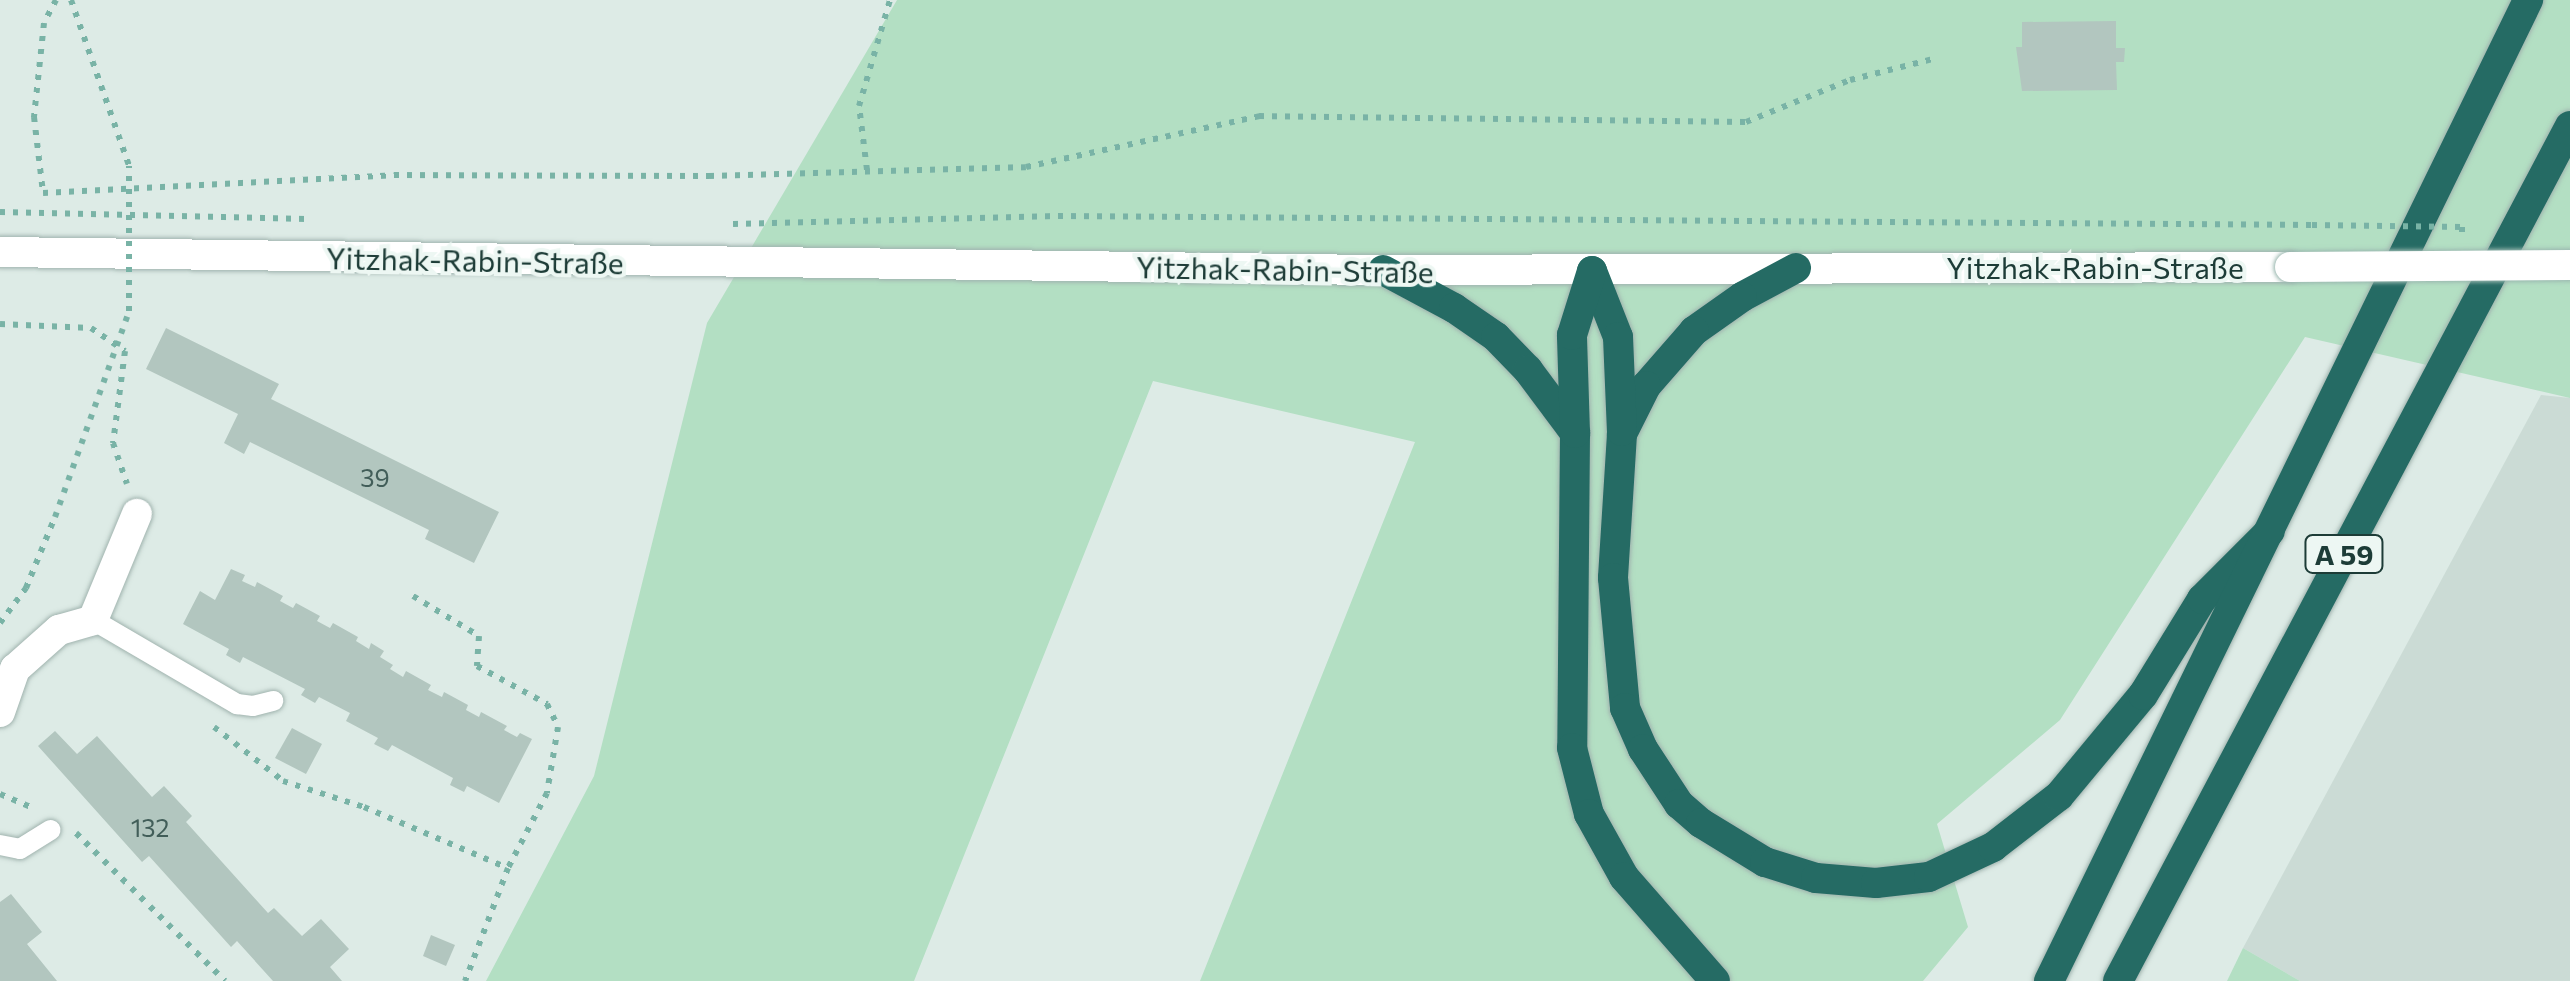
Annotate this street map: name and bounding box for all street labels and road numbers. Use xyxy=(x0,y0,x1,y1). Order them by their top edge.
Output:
street label: Yitzhak-Rabin-Straße xyxy=(326,239,624,281)
street label: Yitzhak-Rabin-Straße xyxy=(1136,248,1434,290)
street label: Yitzhak-Rabin-Straße xyxy=(1946,249,2244,285)
road number: A 59 xyxy=(2304,531,2384,577)

